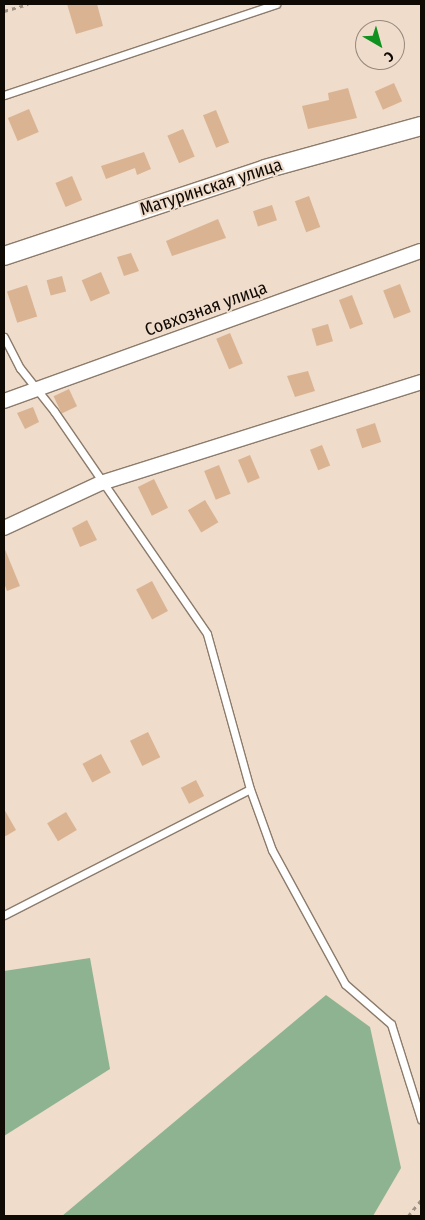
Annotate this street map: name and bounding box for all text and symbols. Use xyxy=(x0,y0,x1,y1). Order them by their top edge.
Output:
north arrow xyxy=(355,20,405,70)
text: С xyxy=(381,47,397,65)
street label: Матуринская улица xyxy=(137,154,285,220)
street label: Совхозная улица xyxy=(142,277,270,341)

